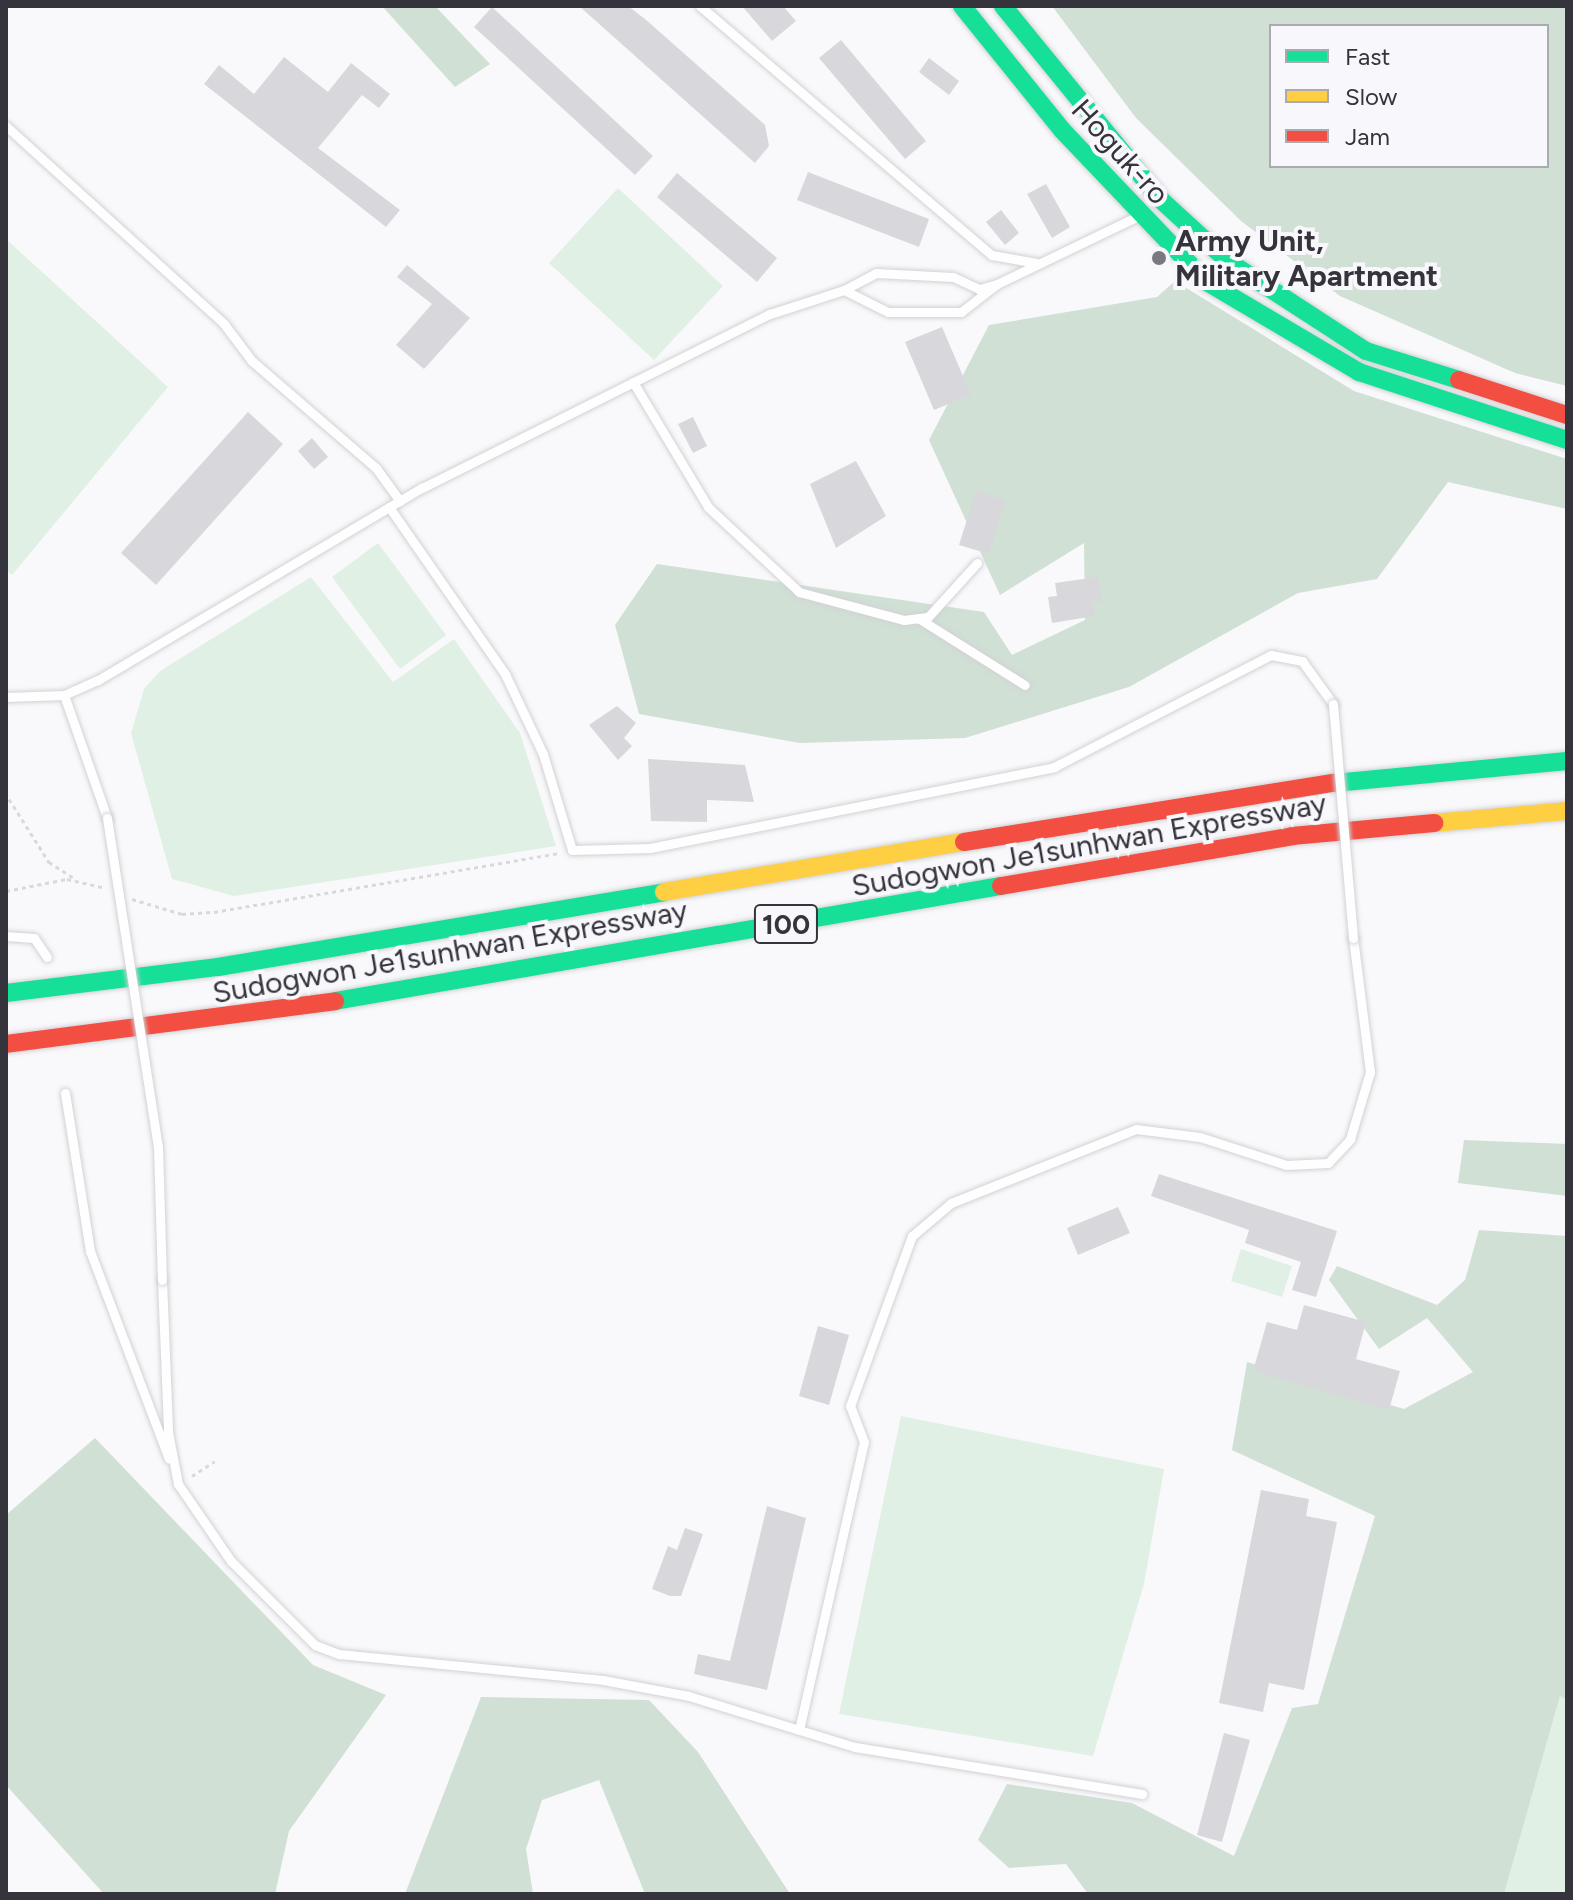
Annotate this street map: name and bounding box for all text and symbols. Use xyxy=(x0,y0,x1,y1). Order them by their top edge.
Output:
legend xyxy=(1269,24,1549,168)
text: Fast xyxy=(1345,42,1390,71)
text: Slow xyxy=(1345,82,1397,111)
street label: Hoguk-ro xyxy=(1064,92,1176,212)
text: Jam xyxy=(1345,122,1390,151)
place label: Army Unit, Military Apartment xyxy=(1175,223,1438,294)
marker: Army Unit, Military Apartment xyxy=(1150,249,1168,267)
street label: Sudogwon Je1sunhwan Expressway xyxy=(849,785,1329,905)
street label: Sudogwon Je1sunhwan Expressway xyxy=(210,892,690,1012)
road number: 100 xyxy=(752,900,820,948)

